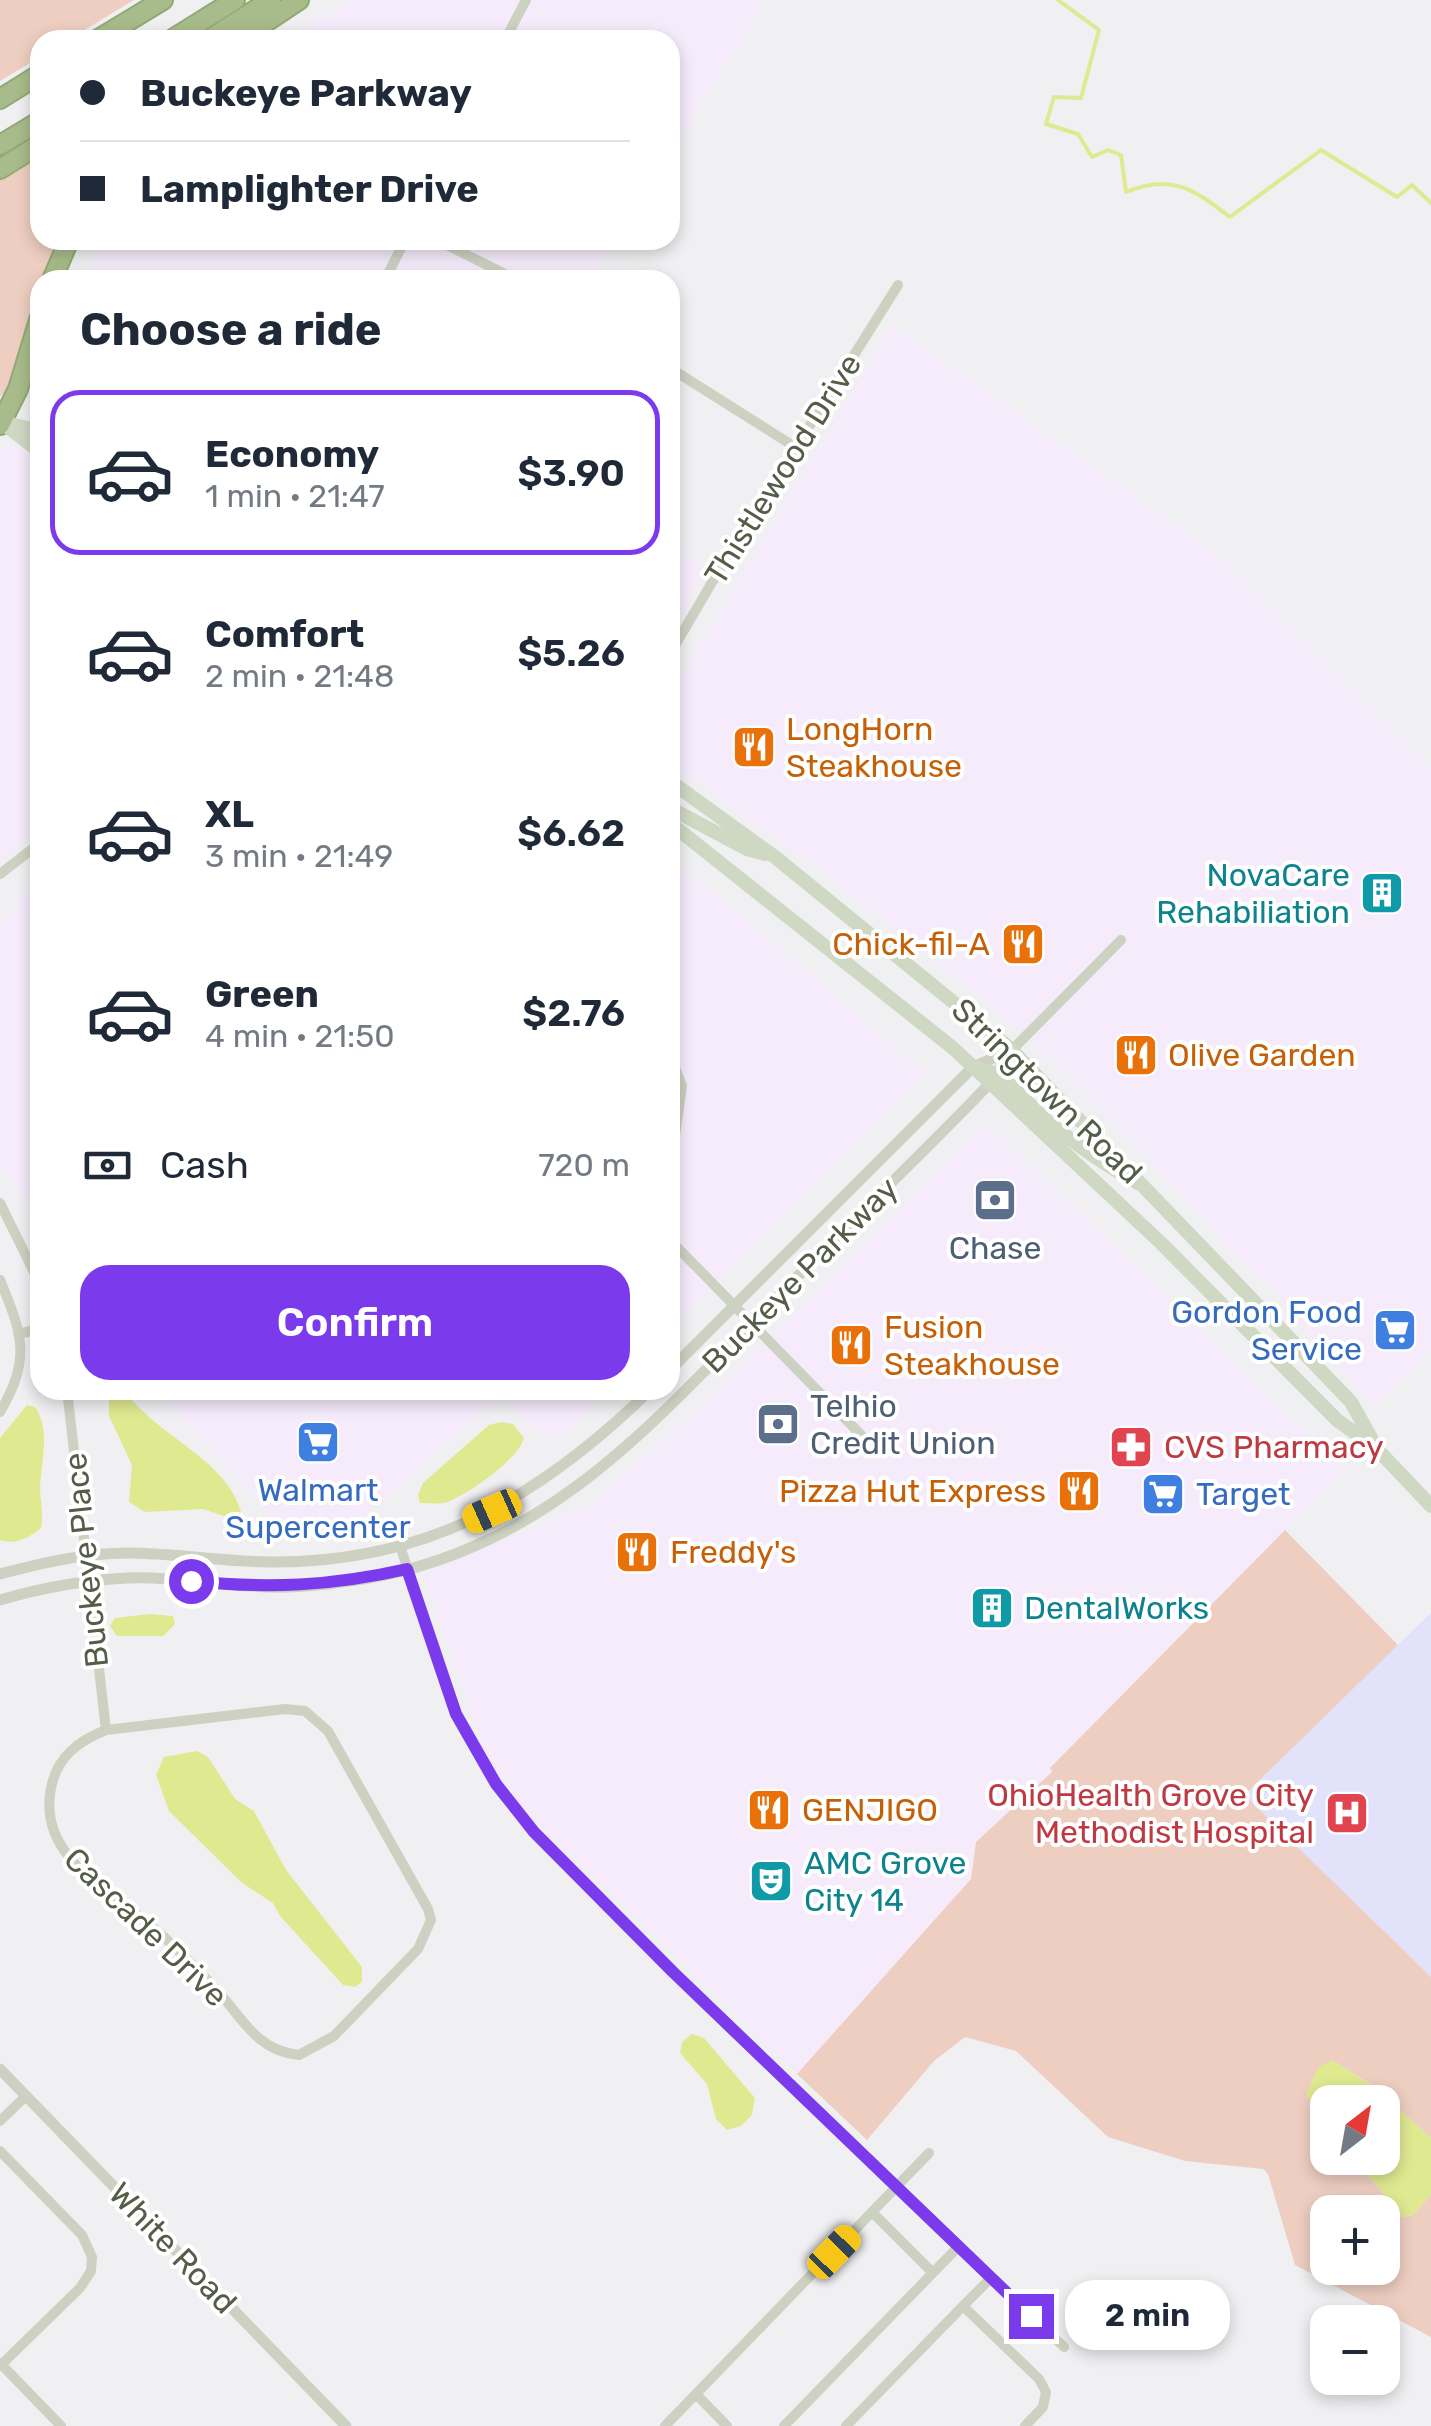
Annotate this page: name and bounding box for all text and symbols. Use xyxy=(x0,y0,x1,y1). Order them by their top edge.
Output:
text: Buckeye Parkway xyxy=(140,70,472,116)
text: Lamplighter Drive xyxy=(140,166,479,212)
text: Choose a ride xyxy=(80,303,382,356)
street label: Thistlewood Drive xyxy=(697,347,869,591)
icon: car xyxy=(85,428,175,518)
text: Economy xyxy=(205,431,379,477)
text: $3.90 xyxy=(517,450,625,496)
text: 1 min · 21:47 xyxy=(205,477,385,515)
icon: car xyxy=(85,608,175,698)
text: Comfort xyxy=(205,611,364,657)
text: $5.26 xyxy=(517,630,625,676)
text: 2 min · 21:48 xyxy=(205,657,394,695)
place label: LongHorn Steakhouse xyxy=(786,710,962,785)
restaurant icon: LongHorn Steakhouse xyxy=(731,724,777,770)
icon: car xyxy=(85,788,175,878)
text: XL xyxy=(205,791,254,837)
text: $6.62 xyxy=(517,810,625,856)
text: 3 min · 21:49 xyxy=(205,837,393,875)
place label: NovaCare Rehabiliation xyxy=(1156,856,1350,931)
building icon: NovaCare Rehabiliation xyxy=(1359,870,1405,916)
restaurant icon: Chick-fil-A xyxy=(1000,921,1046,967)
place label: Chick-fil-A xyxy=(832,925,990,963)
icon: car xyxy=(85,968,175,1058)
text: Green xyxy=(205,971,319,1017)
text: $2.76 xyxy=(522,990,625,1036)
street label: Stringtown Road xyxy=(944,991,1150,1191)
text: 4 min · 21:50 xyxy=(205,1017,395,1055)
restaurant icon: Olive Garden xyxy=(1113,1032,1159,1078)
place label: Olive Garden xyxy=(1168,1036,1356,1074)
icon: cash xyxy=(80,1138,135,1193)
text: Cash xyxy=(160,1142,249,1188)
text: 720 m xyxy=(538,1146,630,1184)
street label: Buckeye Parkway xyxy=(694,1169,906,1381)
bank icon: Chase xyxy=(972,1177,1018,1223)
place label: Chase xyxy=(949,1229,1041,1267)
button: Confirm xyxy=(80,1265,630,1380)
place label: Gordon Food Service xyxy=(1171,1293,1362,1368)
supermarket icon: Gordon Food Service xyxy=(1372,1307,1418,1353)
place label: Fusion Steakhouse xyxy=(884,1308,1060,1383)
restaurant icon: Fusion Steakhouse xyxy=(828,1322,874,1368)
place label: Telhio Credit Union xyxy=(810,1387,996,1462)
bank icon: Telhio Credit Union xyxy=(755,1401,801,1447)
supermarket icon: Walmart Supercenter xyxy=(295,1419,341,1465)
pharmacy icon: CVS Pharmacy xyxy=(1108,1424,1154,1470)
place label: CVS Pharmacy xyxy=(1164,1428,1384,1466)
street label: Buckeye Place xyxy=(56,1451,116,1669)
restaurant icon: Pizza Hut Express xyxy=(1056,1468,1102,1514)
place label: Walmart Supercenter xyxy=(225,1471,411,1546)
supermarket icon: Target xyxy=(1140,1471,1186,1517)
place label: Pizza Hut Express xyxy=(779,1472,1046,1510)
place label: Target xyxy=(1196,1475,1291,1513)
car xyxy=(458,1485,526,1537)
restaurant icon: Freddy's xyxy=(614,1529,660,1575)
place label: Freddy's xyxy=(670,1533,796,1571)
route start xyxy=(169,1559,214,1604)
building icon: DentalWorks xyxy=(969,1585,1015,1631)
place label: DentalWorks xyxy=(1024,1589,1209,1627)
place label: OhioHealth Grove City Methodist Hospital xyxy=(987,1776,1314,1851)
restaurant icon: GENJIGO xyxy=(746,1787,792,1833)
hospital icon: OhioHealth Grove City Methodist Hospital xyxy=(1324,1790,1370,1836)
place label: GENJIGO xyxy=(802,1791,938,1829)
street label: Cascade Drive xyxy=(56,1840,236,2014)
place label: AMC Grove City 14 xyxy=(804,1844,966,1919)
theatre icon: AMC Grove City 14 xyxy=(748,1858,794,1904)
north arrow xyxy=(1310,2085,1400,2175)
map controls xyxy=(1310,2085,1400,2395)
street label: White Road xyxy=(101,2175,245,2321)
button: + xyxy=(1310,2195,1400,2285)
car xyxy=(802,2220,866,2284)
callout: 2 min xyxy=(1066,2281,1231,2351)
route end xyxy=(1009,2294,1054,2339)
text: 2 min xyxy=(1105,2296,1190,2334)
button: − xyxy=(1310,2305,1400,2395)

